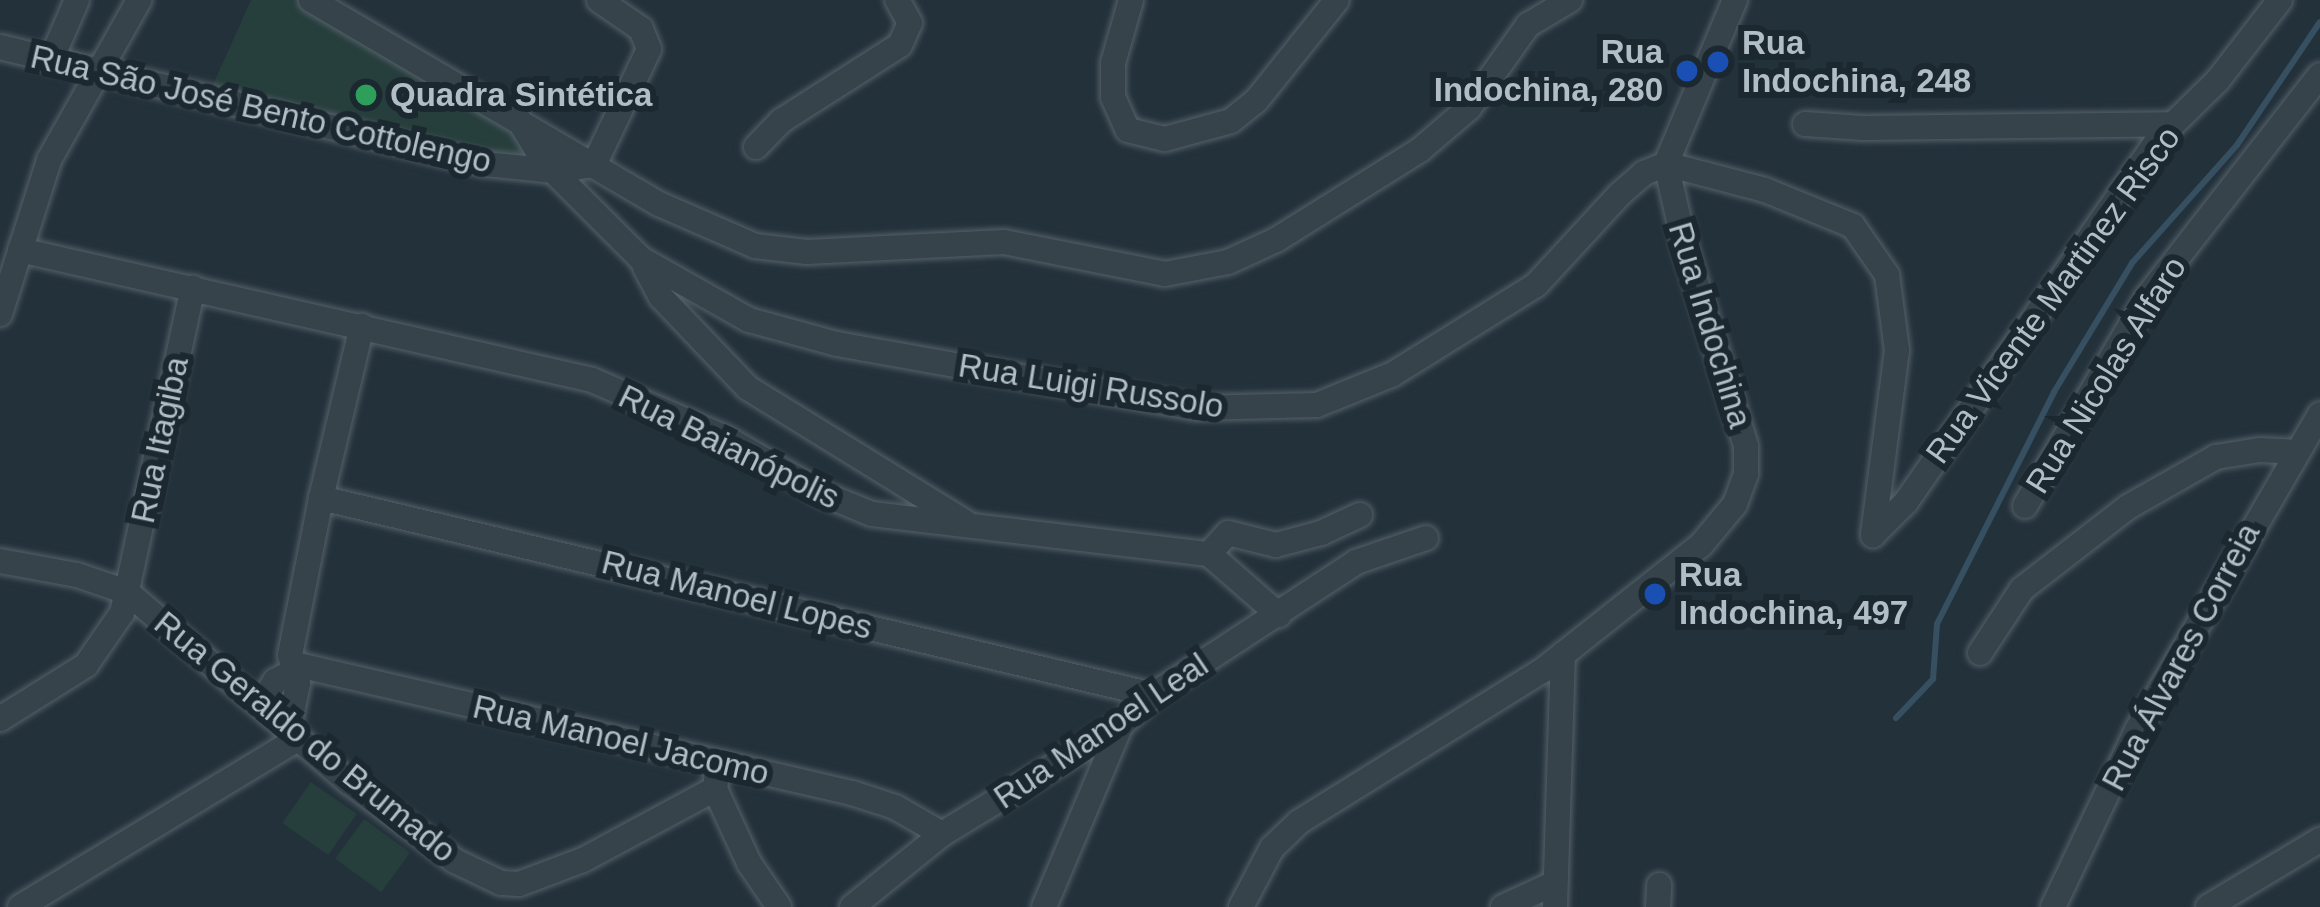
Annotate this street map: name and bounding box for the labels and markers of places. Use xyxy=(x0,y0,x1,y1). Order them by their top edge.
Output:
place label: Rua Indochina, 248 xyxy=(1742,23,1971,101)
place label: Rua Indochina, 280 xyxy=(1434,32,1663,110)
marker: Rua Indochina, 248 xyxy=(1705,49,1731,75)
marker: Rua Indochina, 280 xyxy=(1674,58,1700,84)
place label: Quadra Sintética xyxy=(390,75,652,115)
marker: Quadra Sintética xyxy=(353,82,379,108)
place label: Rua Indochina, 497 xyxy=(1679,555,1908,633)
marker: Rua Indochina, 497 xyxy=(1642,581,1668,607)

